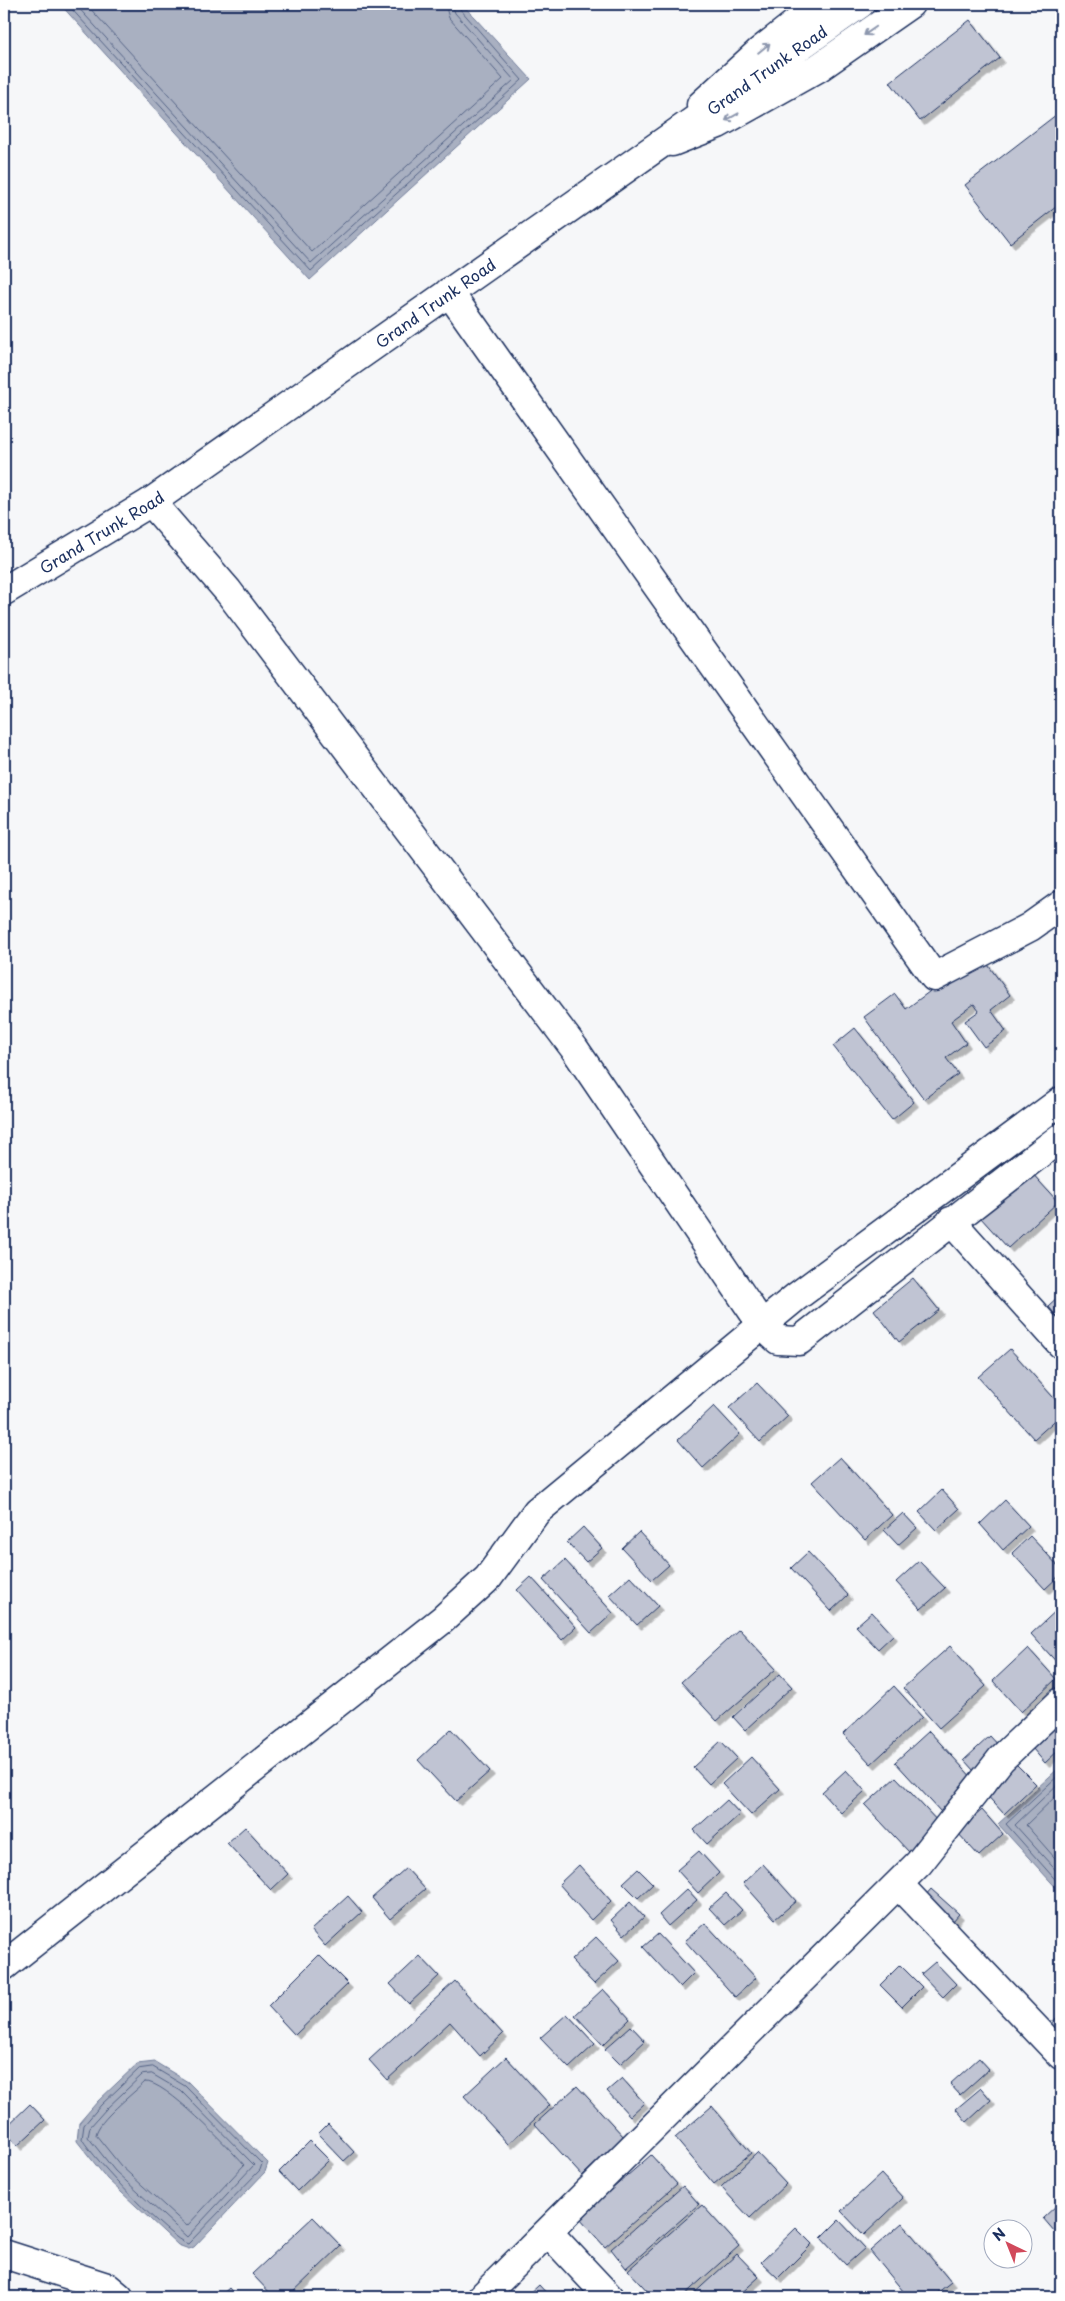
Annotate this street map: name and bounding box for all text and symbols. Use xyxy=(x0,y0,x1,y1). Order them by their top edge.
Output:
street label: Grand Trunk Road xyxy=(701,19,832,120)
one-way arrow xyxy=(863,26,877,36)
one-way arrow xyxy=(757,43,770,54)
one-way arrow xyxy=(725,112,740,122)
street label: Grand Trunk Road xyxy=(370,252,500,353)
street label: Grand Trunk Road xyxy=(34,484,169,579)
north arrow xyxy=(982,2218,1032,2268)
text: N xyxy=(988,2223,1010,2246)

